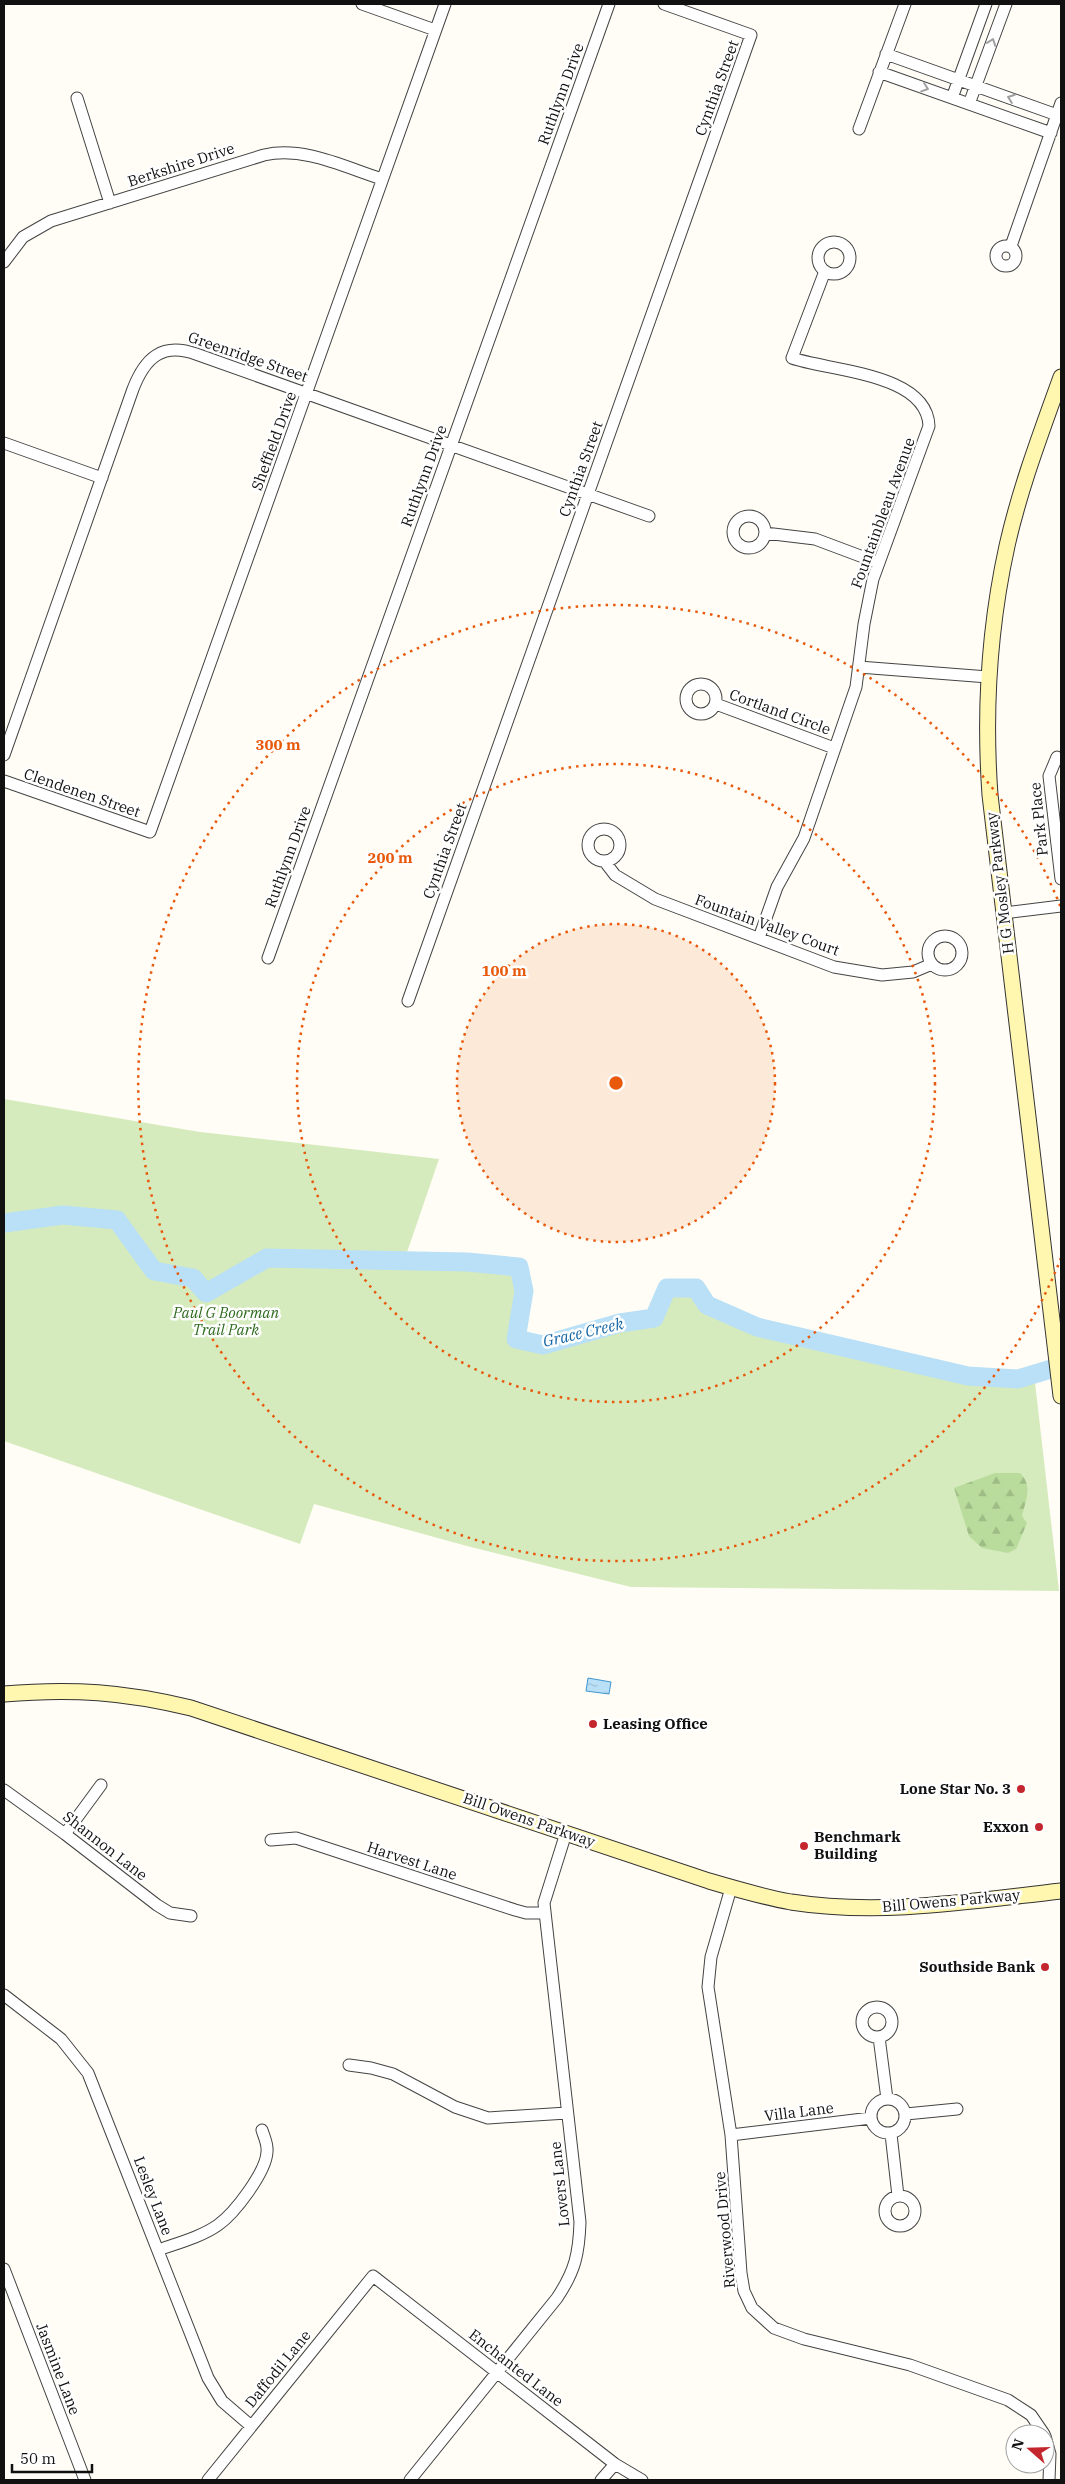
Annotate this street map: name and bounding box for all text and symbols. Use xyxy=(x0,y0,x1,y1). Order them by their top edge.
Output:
street label: Cynthia Street xyxy=(690,37,743,138)
one-way arrow xyxy=(986,38,996,46)
street label: Ruthlynn Drive xyxy=(533,40,588,147)
one-way arrow xyxy=(921,82,929,92)
one-way arrow xyxy=(1007,94,1016,104)
street label: Berkshire Drive xyxy=(125,138,237,191)
street label: Greenridge Street xyxy=(186,327,311,386)
street label: Sheffield Drive xyxy=(247,389,300,493)
street label: Cynthia Street xyxy=(554,418,607,519)
street label: Ruthlynn Drive xyxy=(396,422,451,529)
street label: Fountainbleau Avenue xyxy=(846,435,919,591)
street label: Cortland Circle xyxy=(727,684,833,739)
text: 300 m xyxy=(255,735,301,754)
street label: Clendenen Street xyxy=(21,764,143,821)
street label: Park Place xyxy=(1025,781,1052,857)
street label: Cynthia Street xyxy=(418,800,471,901)
street label: Ruthlynn Drive xyxy=(260,803,315,910)
street label: H G Mosley Parkway xyxy=(981,811,1018,955)
text: 200 m xyxy=(367,848,413,867)
street label: Fountain Valley Court xyxy=(692,890,842,960)
text: 100 m xyxy=(481,961,527,980)
centre of rings xyxy=(607,1074,625,1092)
park label: Paul G Boorman Trail Park xyxy=(172,1303,279,1339)
water label: Grace Creek xyxy=(541,1313,626,1351)
place label: Leasing Office xyxy=(603,1714,708,1733)
marker: Leasing Office xyxy=(587,1718,599,1730)
place label: Lone Star No. 3 xyxy=(900,1779,1011,1798)
marker: Lone Star No. 3 xyxy=(1015,1783,1027,1795)
street label: Bill Owens Parkway xyxy=(461,1788,598,1851)
street label: Shannon Lane xyxy=(59,1807,151,1884)
place label: Exxon xyxy=(983,1817,1029,1836)
marker: Exxon xyxy=(1033,1821,1045,1833)
place label: Benchmark Building xyxy=(814,1827,901,1863)
street label: Harvest Lane xyxy=(365,1837,460,1884)
marker: Benchmark Building xyxy=(798,1840,810,1852)
street label: Bill Owens Parkway xyxy=(881,1885,1021,1916)
place label: Southside Bank xyxy=(919,1957,1036,1976)
marker: Southside Bank xyxy=(1039,1961,1051,1973)
street label: Villa Lane xyxy=(763,2098,835,2125)
street label: Lovers Lane xyxy=(546,2141,573,2227)
street label: Lesley Lane xyxy=(130,2154,177,2238)
street label: Riverwood Drive xyxy=(710,2171,739,2289)
street label: Jasmine Lane xyxy=(32,2320,85,2418)
street label: Enchanted Lane xyxy=(465,2325,567,2410)
street label: Daffodil Lane xyxy=(241,2326,315,2411)
north arrow xyxy=(1005,2424,1055,2474)
text: N xyxy=(1007,2436,1028,2453)
scale bar xyxy=(12,2442,92,2474)
text: 50 m xyxy=(20,2449,56,2468)

